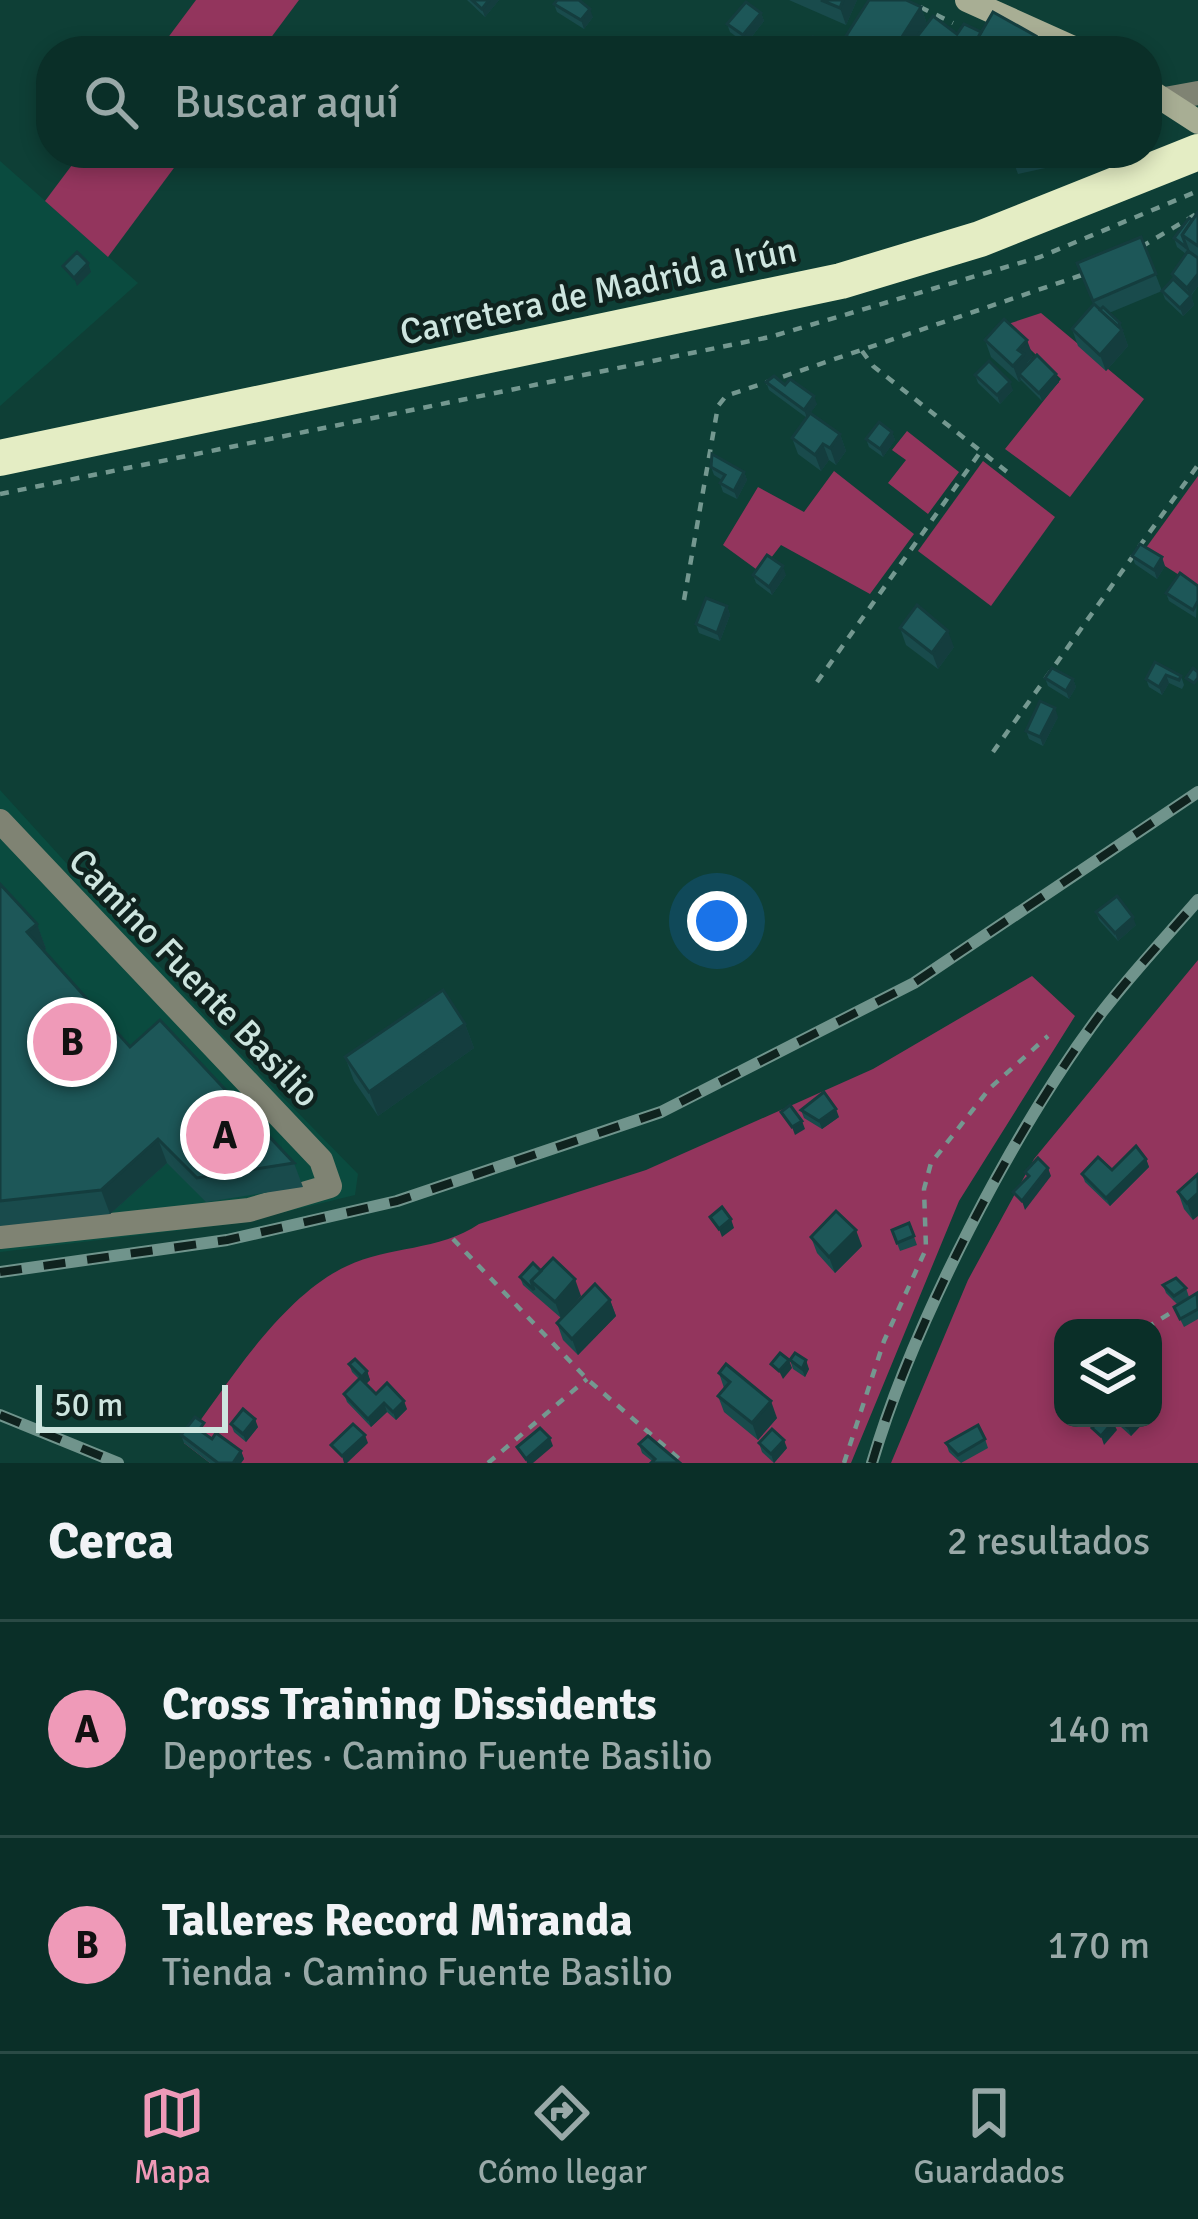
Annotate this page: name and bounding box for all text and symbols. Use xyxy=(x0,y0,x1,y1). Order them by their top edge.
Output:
search box xyxy=(36,36,1162,168)
icon: search xyxy=(78,69,144,135)
text: Buscar aquí xyxy=(174,75,399,130)
street label: Carretera de Madrid a Irún xyxy=(396,227,801,355)
street label: Camino Fuente Basilio xyxy=(61,839,329,1115)
your location xyxy=(687,891,747,951)
pin: B xyxy=(33,997,111,1087)
pin: A xyxy=(186,1090,264,1180)
map controls xyxy=(1054,1319,1162,1427)
button: layers xyxy=(1054,1319,1162,1427)
scale bar xyxy=(36,1379,228,1432)
text: 50 m xyxy=(54,1385,123,1426)
text: Cerca xyxy=(48,1510,174,1573)
text: 2 resultados xyxy=(947,1517,1150,1565)
text: Cross Training Dissidents xyxy=(162,1677,657,1732)
text: A xyxy=(75,1705,99,1753)
text: 140 m xyxy=(1047,1705,1150,1753)
text: Deportes · Camino Fuente Basilio xyxy=(162,1732,713,1780)
text: Talleres Record Miranda xyxy=(162,1893,633,1948)
text: B xyxy=(75,1921,99,1969)
text: 170 m xyxy=(1047,1921,1150,1969)
text: Tienda · Camino Fuente Basilio xyxy=(162,1948,673,1996)
tab: Mapa xyxy=(133,2080,211,2193)
tab: Cómo llegar xyxy=(478,2080,647,2193)
tab: Guardados xyxy=(914,2080,1065,2193)

